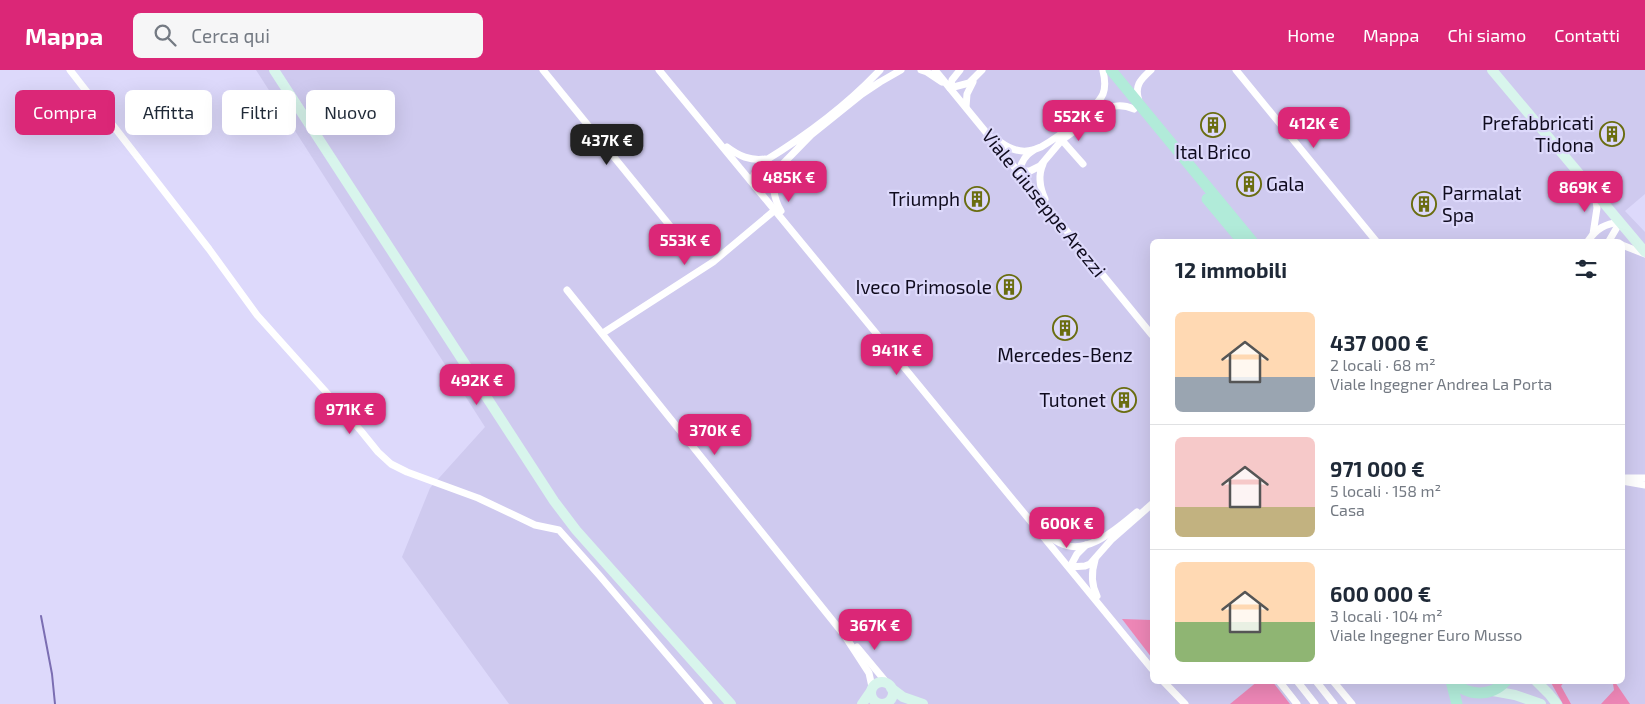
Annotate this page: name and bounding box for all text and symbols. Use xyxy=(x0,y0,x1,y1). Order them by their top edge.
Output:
search box xyxy=(133,13,483,58)
text: Mappa xyxy=(25,21,103,50)
icon: search xyxy=(151,21,179,49)
text: Cerca qui xyxy=(191,24,270,47)
text: Home xyxy=(1287,24,1335,46)
text: Mappa xyxy=(1363,24,1419,46)
text: Chi siamo xyxy=(1447,24,1526,46)
text: Contatti xyxy=(1554,24,1620,46)
chip: Compra xyxy=(15,90,115,135)
chip: Affitta xyxy=(125,90,212,135)
chip: Filtri xyxy=(222,90,296,135)
chip: Nuovo xyxy=(306,90,395,135)
pin: 552K € xyxy=(1038,100,1120,142)
text: 552K € xyxy=(1054,106,1104,125)
pin: 412K € xyxy=(1273,106,1355,149)
place label: Prefabbricati Tidona xyxy=(1482,111,1594,156)
building icon: Ital Brico xyxy=(1200,112,1226,138)
text: 412K € xyxy=(1289,113,1339,132)
building icon: Prefabbricati Tidona xyxy=(1599,121,1625,147)
pin: 437K € xyxy=(566,124,648,166)
street label: Viale Giuseppe Arezzi xyxy=(978,124,1111,281)
text: 437K € xyxy=(581,130,633,149)
place label: Ital Brico xyxy=(1175,140,1251,163)
pin: 485K € xyxy=(748,160,830,203)
text: 485K € xyxy=(763,167,815,186)
pin: 869K € xyxy=(1544,170,1626,213)
building icon: Gala xyxy=(1236,171,1262,197)
place label: Gala xyxy=(1266,172,1304,195)
text: 869K € xyxy=(1559,177,1611,196)
place label: Parmalat Spa xyxy=(1442,181,1522,226)
building icon: Triumph xyxy=(964,186,990,212)
place label: Triumph xyxy=(889,187,960,210)
building icon: Parmalat Spa xyxy=(1411,191,1437,217)
pin: 553K € xyxy=(644,224,726,266)
text: 553K € xyxy=(660,230,710,249)
icon: filters xyxy=(1572,255,1600,283)
text: 12 immobili xyxy=(1175,257,1287,282)
building icon: Iveco Primosole xyxy=(996,274,1022,300)
place label: Iveco Primosole xyxy=(855,275,992,298)
building icon: Mercedes-Benz xyxy=(1052,315,1078,341)
text: 437 000 € xyxy=(1330,330,1429,355)
icon: home xyxy=(1215,332,1275,392)
pin: 941K € xyxy=(856,334,938,376)
text: 941K € xyxy=(872,340,922,359)
place label: Mercedes-Benz xyxy=(997,343,1133,366)
text: 2 locali · 68 m² xyxy=(1330,355,1436,374)
pin: 492K € xyxy=(436,364,518,406)
text: 492K € xyxy=(451,370,503,389)
text: Viale Ingegner Andrea La Porta xyxy=(1330,374,1552,393)
building icon: Tutonet xyxy=(1111,387,1137,413)
place label: Tutonet xyxy=(1039,388,1106,411)
pin: 971K € xyxy=(309,392,391,435)
text: 971K € xyxy=(326,399,374,418)
pin: 370K € xyxy=(674,414,756,456)
text: 370K € xyxy=(689,420,741,439)
text: 971 000 € xyxy=(1330,456,1425,481)
icon: home xyxy=(1215,457,1275,517)
text: 5 locali · 158 m² xyxy=(1330,481,1441,500)
text: Casa xyxy=(1330,500,1365,519)
pin: 600K € xyxy=(1026,506,1108,549)
text: 600K € xyxy=(1040,513,1094,532)
text: 600 000 € xyxy=(1330,581,1431,606)
icon: home xyxy=(1215,582,1275,642)
text: 3 locali · 104 m² xyxy=(1330,606,1443,625)
pin: 367K € xyxy=(834,608,916,651)
text: 367K € xyxy=(850,615,900,634)
text: Viale Ingegner Euro Musso xyxy=(1330,625,1522,644)

